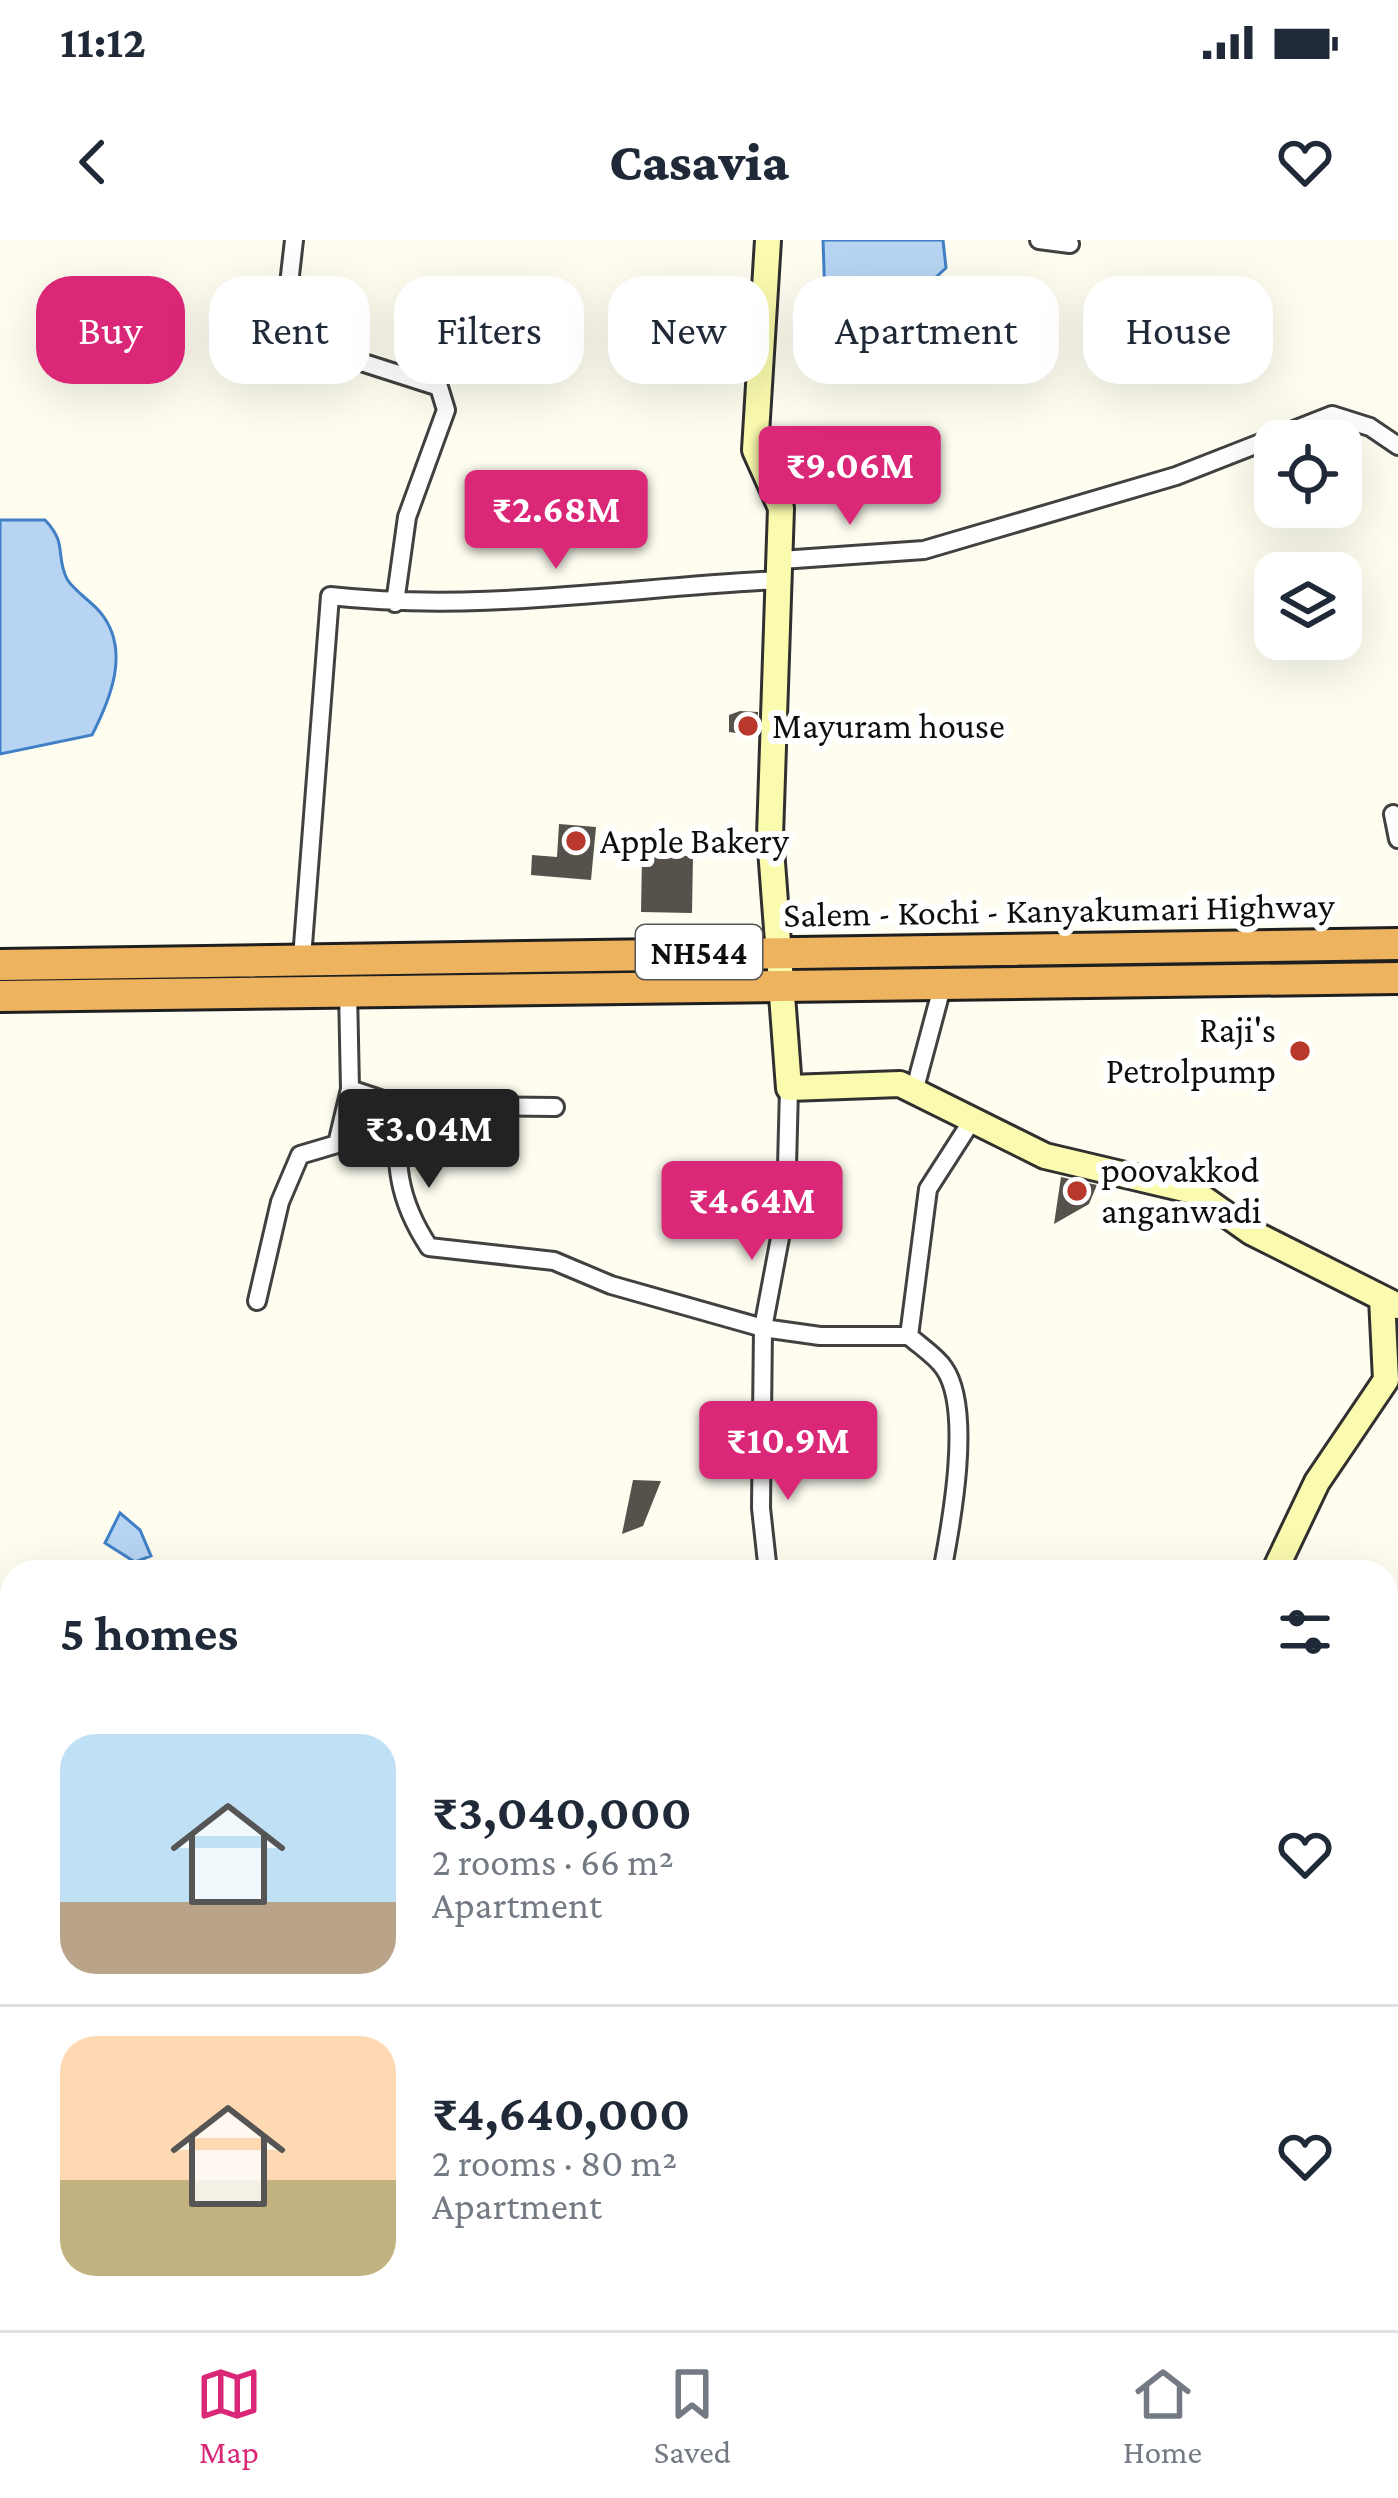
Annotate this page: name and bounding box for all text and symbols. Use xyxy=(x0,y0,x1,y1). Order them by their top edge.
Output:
text: 11:12 xyxy=(60,17,146,67)
icon: back xyxy=(60,129,126,195)
icon: heart xyxy=(1272,129,1338,195)
text: Casavia xyxy=(609,132,789,192)
chip: Buy xyxy=(36,276,185,384)
chip: Rent xyxy=(209,276,370,384)
chip: Filters xyxy=(394,276,584,384)
chip: New xyxy=(608,276,769,384)
chip: Apartment xyxy=(793,276,1059,384)
chip: House xyxy=(1083,276,1273,384)
map controls xyxy=(1254,420,1362,660)
button: locate xyxy=(1254,420,1362,528)
pin: ₹9.06M xyxy=(752,426,948,528)
text: ₹9.06M xyxy=(786,443,914,486)
pin: ₹2.68M xyxy=(458,470,654,572)
text: ₹2.68M xyxy=(492,487,620,530)
button: layers xyxy=(1254,552,1362,660)
place label: Mayuram house xyxy=(772,706,1005,746)
marker: Mayuram house xyxy=(735,713,761,739)
place label: Apple Bakery xyxy=(600,821,789,861)
marker: Apple Bakery xyxy=(563,828,589,854)
street label: Salem - Kochi - Kanyakumari Highway xyxy=(783,885,1335,935)
road number: NH544 xyxy=(636,925,762,979)
place label: Raji's Petrolpump xyxy=(1106,1010,1276,1091)
marker: Raji's Petrolpump xyxy=(1287,1038,1313,1064)
pin: ₹3.04M xyxy=(331,1089,527,1191)
text: ₹3.04M xyxy=(365,1106,493,1149)
place label: poovakkod anganwadi xyxy=(1101,1150,1261,1231)
pin: ₹4.64M xyxy=(654,1161,850,1263)
text: ₹4.64M xyxy=(689,1178,815,1221)
marker: poovakkod anganwadi xyxy=(1064,1178,1090,1204)
pin: ₹10.9M xyxy=(690,1401,886,1503)
text: ₹10.9M xyxy=(726,1418,850,1461)
icon: filters xyxy=(1272,1599,1338,1665)
text: 5 homes xyxy=(60,1604,238,1661)
icon: home xyxy=(156,1782,300,1926)
text: ₹3,040,000 xyxy=(432,1783,692,1840)
icon: heart xyxy=(1272,1821,1338,1887)
text: 2 rooms · 66 m² xyxy=(432,1840,674,1883)
text: Apartment xyxy=(432,1883,602,1926)
icon: home xyxy=(156,2084,300,2228)
text: ₹4,640,000 xyxy=(432,2084,690,2141)
icon: heart xyxy=(1272,2123,1338,2189)
text: 2 rooms · 80 m² xyxy=(432,2141,677,2184)
text: Apartment xyxy=(432,2184,602,2227)
tab: Map xyxy=(196,2361,262,2470)
tab: Saved xyxy=(654,2361,731,2470)
tab: Home xyxy=(1123,2361,1202,2470)

